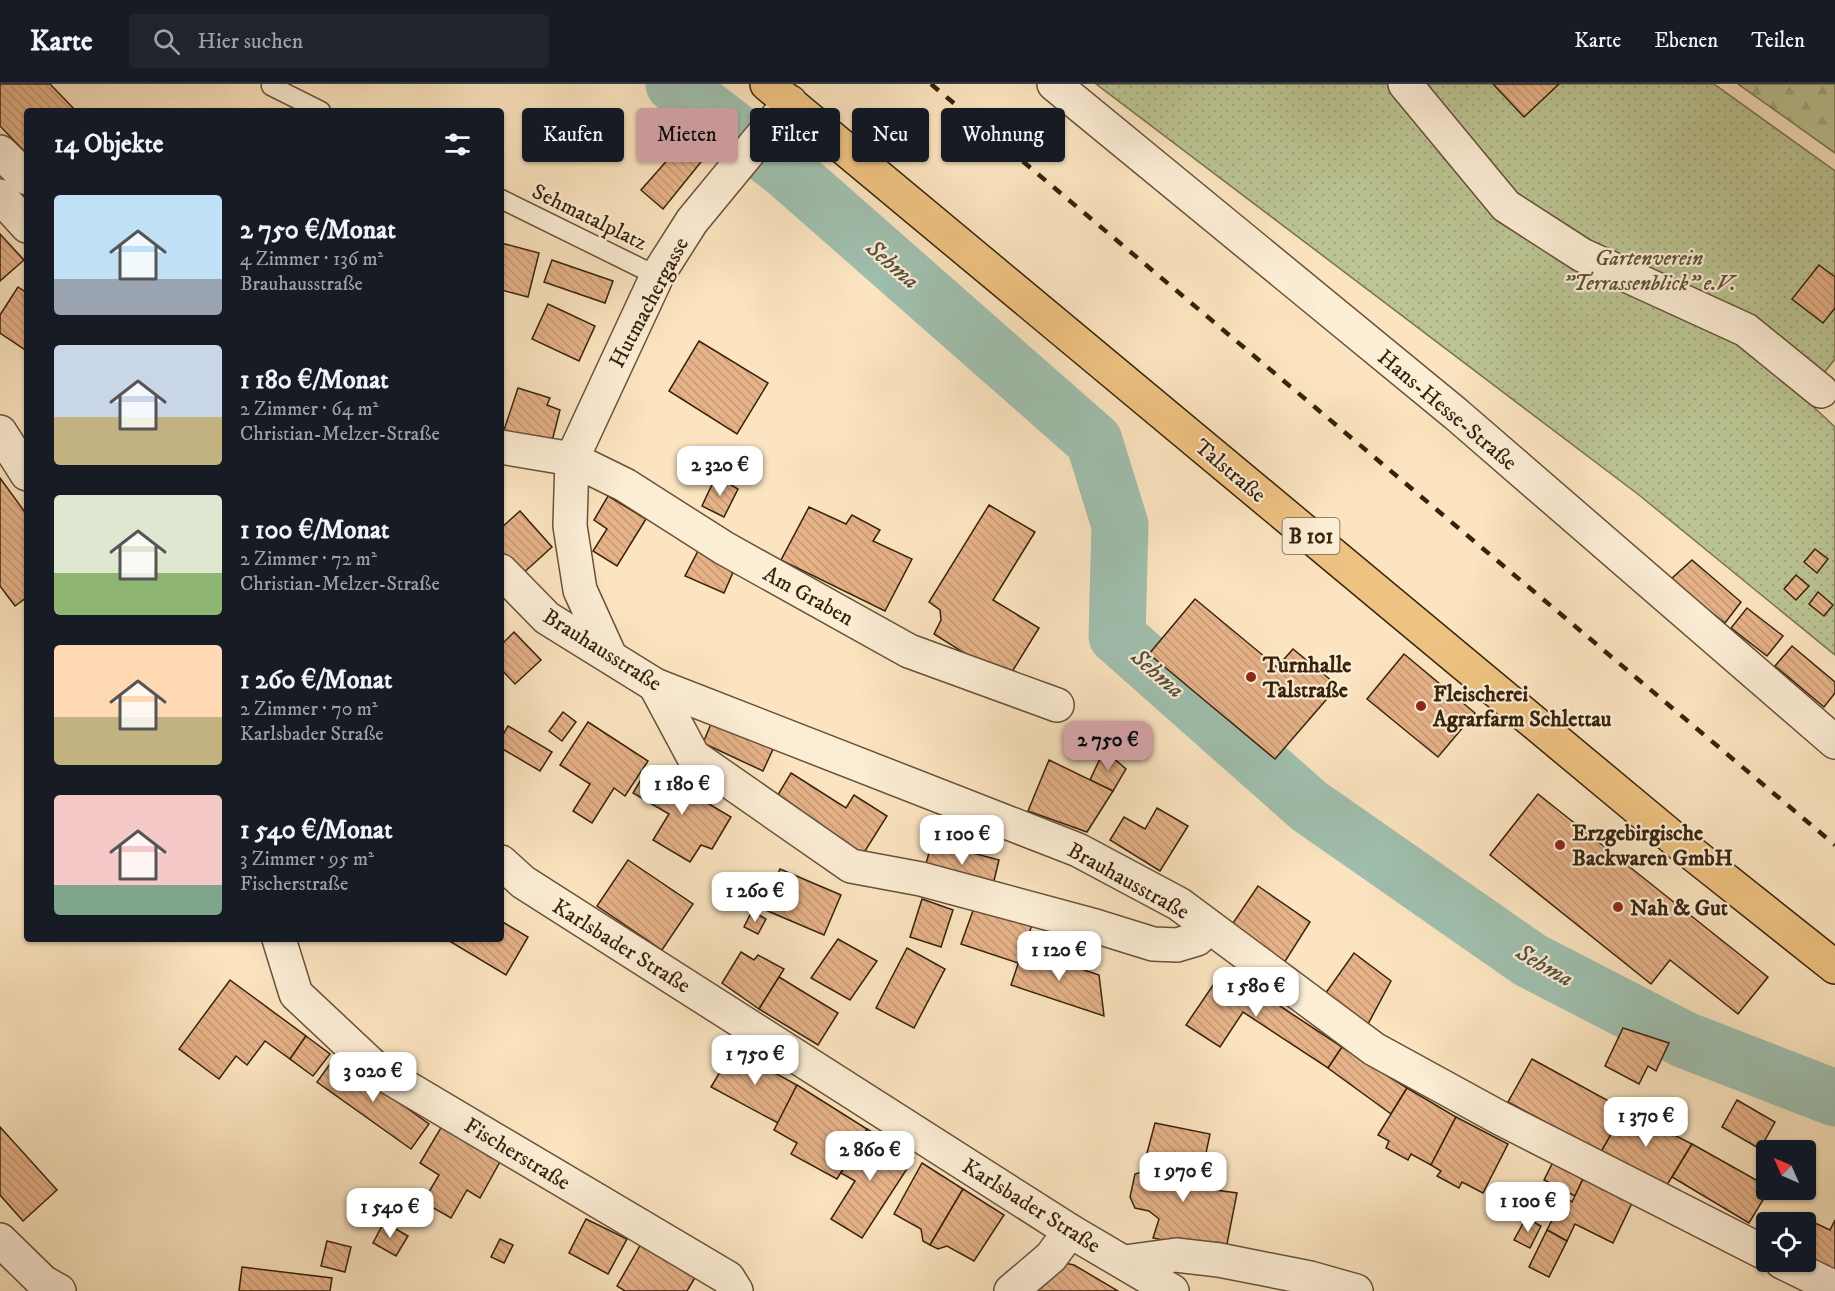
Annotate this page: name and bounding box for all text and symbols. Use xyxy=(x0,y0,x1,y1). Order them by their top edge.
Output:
search box xyxy=(129,14,549,68)
text: Karte xyxy=(30,24,93,59)
icon: search xyxy=(150,25,183,58)
text: Hier suchen xyxy=(198,28,303,55)
text: Karte xyxy=(1574,28,1621,54)
text: Ebenen xyxy=(1654,28,1718,54)
text: Teilen xyxy=(1751,28,1805,54)
chip: Kaufen xyxy=(522,108,624,162)
chip: Mieten xyxy=(636,108,738,162)
chip: Filter xyxy=(750,108,840,162)
chip: Neu xyxy=(852,108,929,162)
chip: Wohnung xyxy=(941,108,1065,162)
text: 14 Objekte xyxy=(54,128,164,161)
icon: filters xyxy=(441,128,474,161)
street label: Sehmatalplatz xyxy=(527,178,652,257)
text: 2 750 €/Monat xyxy=(240,214,396,247)
icon: home xyxy=(102,219,174,291)
street label: Hutmachergasse xyxy=(604,233,695,373)
water label: Sehma xyxy=(859,233,925,296)
park label: Gartenverein "Terrassenblick" e.V. xyxy=(1562,245,1737,297)
text: 4 Zimmer · 136 m² xyxy=(240,247,383,272)
text: Brauhausstraße xyxy=(240,272,363,297)
street label: Hans-Hesse-Straße xyxy=(1372,344,1522,476)
text: 1 180 €/Monat xyxy=(240,364,389,397)
icon: home xyxy=(102,369,174,441)
text: 2 Zimmer · 64 m² xyxy=(240,397,378,422)
text: Christian-Melzer-Straße xyxy=(240,422,440,447)
street label: Talstraße xyxy=(1189,433,1271,509)
pin: 2 320 € xyxy=(665,446,775,497)
text: 2 320 € xyxy=(691,453,749,478)
text: 1 100 €/Monat xyxy=(240,514,389,547)
road number: B 101 xyxy=(1282,518,1340,554)
icon: home xyxy=(102,519,174,591)
text: 2 Zimmer · 72 m² xyxy=(240,547,377,572)
street label: Am Graben xyxy=(758,560,859,632)
text: Christian-Melzer-Straße xyxy=(240,572,440,597)
street label: Brauhausstraße xyxy=(538,603,667,698)
water label: Sehma xyxy=(1124,642,1190,705)
place label: Turnhalle Talstraße xyxy=(1262,652,1351,704)
text: 1 260 €/Monat xyxy=(240,664,392,697)
icon: home xyxy=(102,669,174,741)
marker: Turnhalle Talstraße xyxy=(1244,670,1258,684)
place label: Fleischerei Agrarfarm Schlettau xyxy=(1432,681,1612,733)
text: 2 Zimmer · 70 m² xyxy=(240,697,378,722)
marker: Fleischerei Agrarfarm Schlettau xyxy=(1414,699,1428,713)
pin: 2 750 € xyxy=(1053,721,1163,772)
text: Karlsbader Straße xyxy=(240,722,384,747)
text: 2 750 € xyxy=(1077,728,1139,753)
pin: 1 180 € xyxy=(627,765,737,816)
text: 1 180 € xyxy=(654,772,710,797)
text: 1 540 €/Monat xyxy=(240,814,392,847)
pin: 1 100 € xyxy=(907,815,1017,866)
icon: home xyxy=(102,819,174,891)
place label: Erzgebirgische Backwaren GmbH xyxy=(1572,820,1733,872)
text: 1 100 € xyxy=(934,822,990,847)
street label: Brauhausstraße xyxy=(1063,837,1194,926)
marker: Erzgebirgische Backwaren GmbH xyxy=(1553,838,1567,852)
text: 3 Zimmer · 95 m² xyxy=(240,847,374,872)
text: Fischerstraße xyxy=(240,872,348,897)
pin: 1 260 € xyxy=(700,872,810,923)
text: 1 260 € xyxy=(726,879,784,904)
street label: Karlsbader Straße xyxy=(547,893,695,1000)
place label: Nah & Gut xyxy=(1630,895,1728,922)
marker: Nah & Gut xyxy=(1611,900,1625,914)
pin: 1 120 € xyxy=(1004,931,1114,982)
water label: Sehma xyxy=(1510,937,1579,994)
text: 1 120 € xyxy=(1031,938,1087,963)
pin: 1 580 € xyxy=(1201,967,1311,1018)
text: 1 580 € xyxy=(1227,974,1285,999)
pin: 1 750 € xyxy=(700,1035,810,1086)
text: 1 750 € xyxy=(726,1042,784,1067)
pin: 3 020 € xyxy=(318,1052,428,1103)
text: 3 020 € xyxy=(343,1059,403,1084)
pin: 1 370 € xyxy=(1591,1097,1701,1148)
text: 1 370 € xyxy=(1618,1104,1674,1129)
street label: Fischerstraße xyxy=(459,1112,575,1197)
pin: 2 860 € xyxy=(815,1131,925,1182)
text: 2 860 € xyxy=(839,1138,901,1163)
north arrow xyxy=(1756,1140,1816,1200)
map controls xyxy=(1756,1140,1816,1272)
pin: 1 970 € xyxy=(1128,1152,1238,1203)
street label: Karlsbader Straße xyxy=(957,1153,1105,1260)
text: 1 970 € xyxy=(1154,1159,1212,1184)
pin: 1 100 € xyxy=(1473,1182,1583,1233)
pin: 1 540 € xyxy=(335,1188,445,1239)
text: 1 100 € xyxy=(1500,1189,1556,1214)
text: 1 540 € xyxy=(361,1195,419,1220)
button: locate xyxy=(1756,1212,1816,1272)

